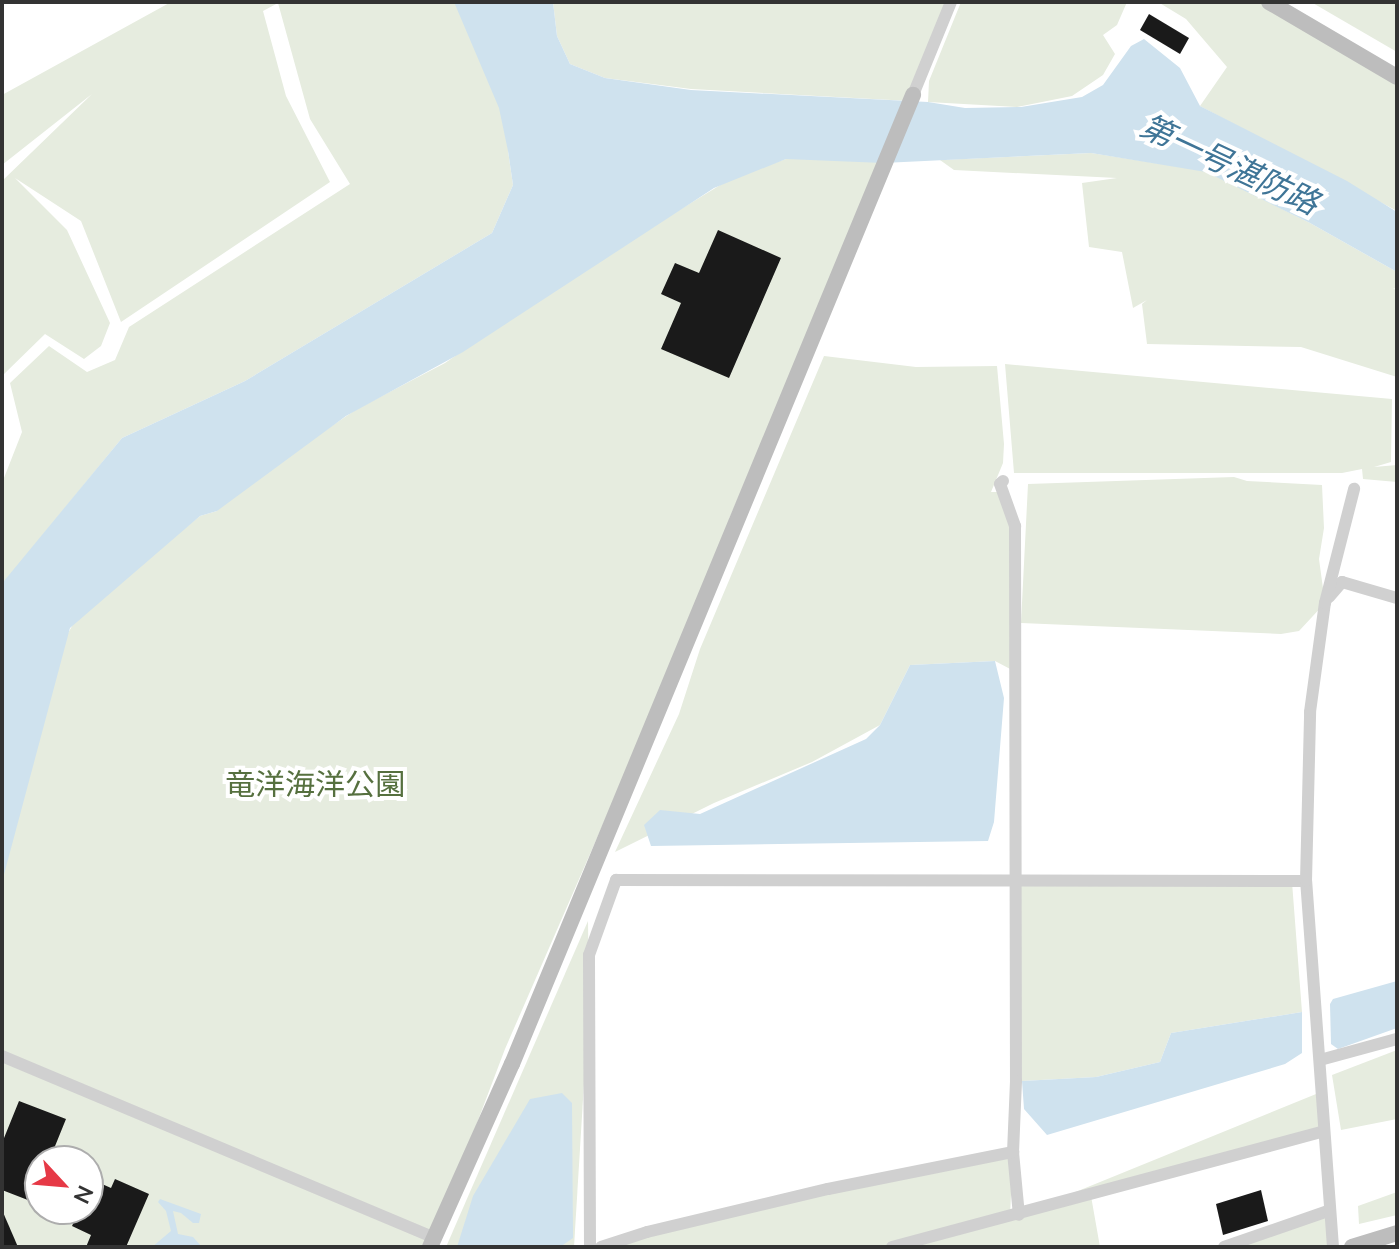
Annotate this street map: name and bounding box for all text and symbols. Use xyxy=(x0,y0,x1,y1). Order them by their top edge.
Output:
water label: 第一号湛防路 xyxy=(1135,106,1325,222)
park label: 竜洋海洋公園 xyxy=(225,766,405,802)
north arrow xyxy=(24,1145,104,1225)
text: N xyxy=(68,1181,100,1208)

